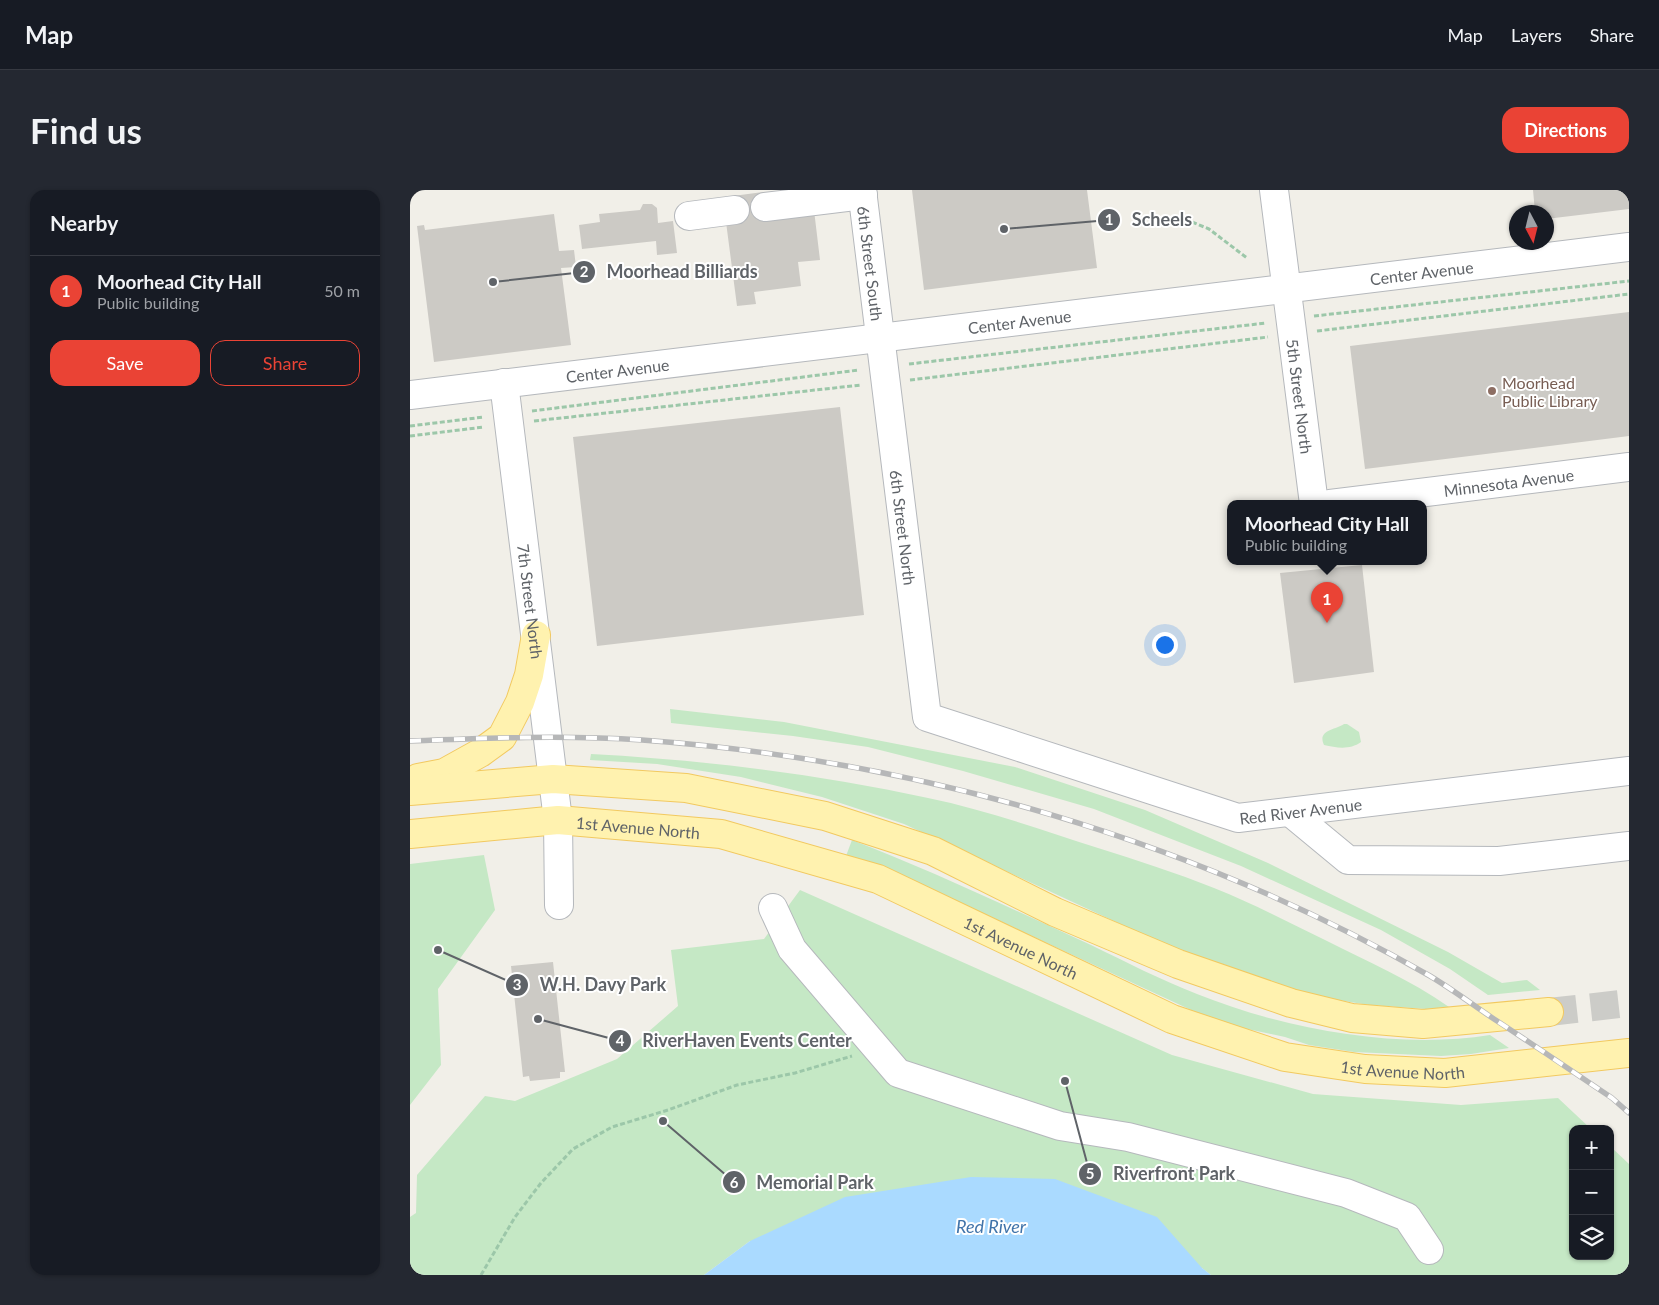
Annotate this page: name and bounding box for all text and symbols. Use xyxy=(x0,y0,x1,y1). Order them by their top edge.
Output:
text: Map xyxy=(25,20,73,49)
text: Map xyxy=(1447,24,1483,46)
text: Layers xyxy=(1511,24,1562,46)
text: Share xyxy=(1590,24,1634,46)
button: Directions xyxy=(1502,107,1629,153)
text: Find us xyxy=(30,109,142,151)
callout: Scheels xyxy=(1096,204,1202,237)
street label: 6th Street South xyxy=(855,205,888,322)
north arrow xyxy=(1509,205,1554,250)
text: Scheels xyxy=(1132,208,1192,230)
text: Nearby xyxy=(50,210,118,235)
text: 1 xyxy=(1105,210,1113,228)
callout: Moorhead Billiards xyxy=(571,255,767,288)
street label: Center Avenue xyxy=(1369,256,1474,288)
text: Moorhead Billiards xyxy=(606,260,758,282)
text: 2 xyxy=(580,262,589,280)
text: Moorhead City Hall xyxy=(97,270,262,293)
text: 1 xyxy=(61,281,71,300)
text: 50 m xyxy=(324,281,360,300)
text: Public building xyxy=(97,293,199,312)
street label: Center Avenue xyxy=(967,305,1072,337)
street label: 5th Street North xyxy=(1284,338,1317,455)
button: Save xyxy=(50,340,200,386)
button: Share xyxy=(210,340,360,386)
street label: Center Avenue xyxy=(565,354,670,386)
place label: Moorhead Public Library xyxy=(1502,373,1598,410)
marker: Moorhead Public Library xyxy=(1486,385,1498,397)
street label: Minnesota Avenue xyxy=(1442,464,1575,499)
street label: 6th Street North xyxy=(887,469,920,586)
popup xyxy=(1227,500,1427,565)
text: Moorhead City Hall xyxy=(1245,512,1409,535)
text: Public building xyxy=(1245,535,1347,554)
street label: 7th Street North xyxy=(514,543,548,660)
pin: 1 xyxy=(1311,582,1343,623)
your location xyxy=(1152,632,1178,658)
street label: Red River Avenue xyxy=(1238,794,1363,827)
street label: 1st Avenue North xyxy=(575,812,701,842)
street label: 1st Avenue North xyxy=(961,912,1081,982)
callout: W.H. Davy Park xyxy=(504,968,676,1001)
text: W.H. Davy Park xyxy=(540,973,667,995)
text: 3 xyxy=(513,975,521,993)
callout: RiverHaven Events Center xyxy=(607,1024,862,1057)
text: RiverHaven Events Center xyxy=(642,1029,852,1051)
text: 4 xyxy=(616,1031,625,1049)
street label: 1st Avenue North xyxy=(1339,1056,1466,1083)
map controls xyxy=(1569,1125,1614,1260)
button: + xyxy=(1569,1125,1614,1170)
callout: Riverfront Park xyxy=(1078,1157,1245,1190)
text: Riverfront Park xyxy=(1113,1162,1235,1184)
text: 5 xyxy=(1086,1164,1094,1182)
callout: Memorial Park xyxy=(722,1166,884,1199)
button: − xyxy=(1569,1170,1614,1215)
text: Memorial Park xyxy=(756,1171,874,1193)
text: 6 xyxy=(730,1173,739,1191)
water label: Red River xyxy=(956,1215,1027,1237)
button: layers xyxy=(1569,1215,1614,1260)

